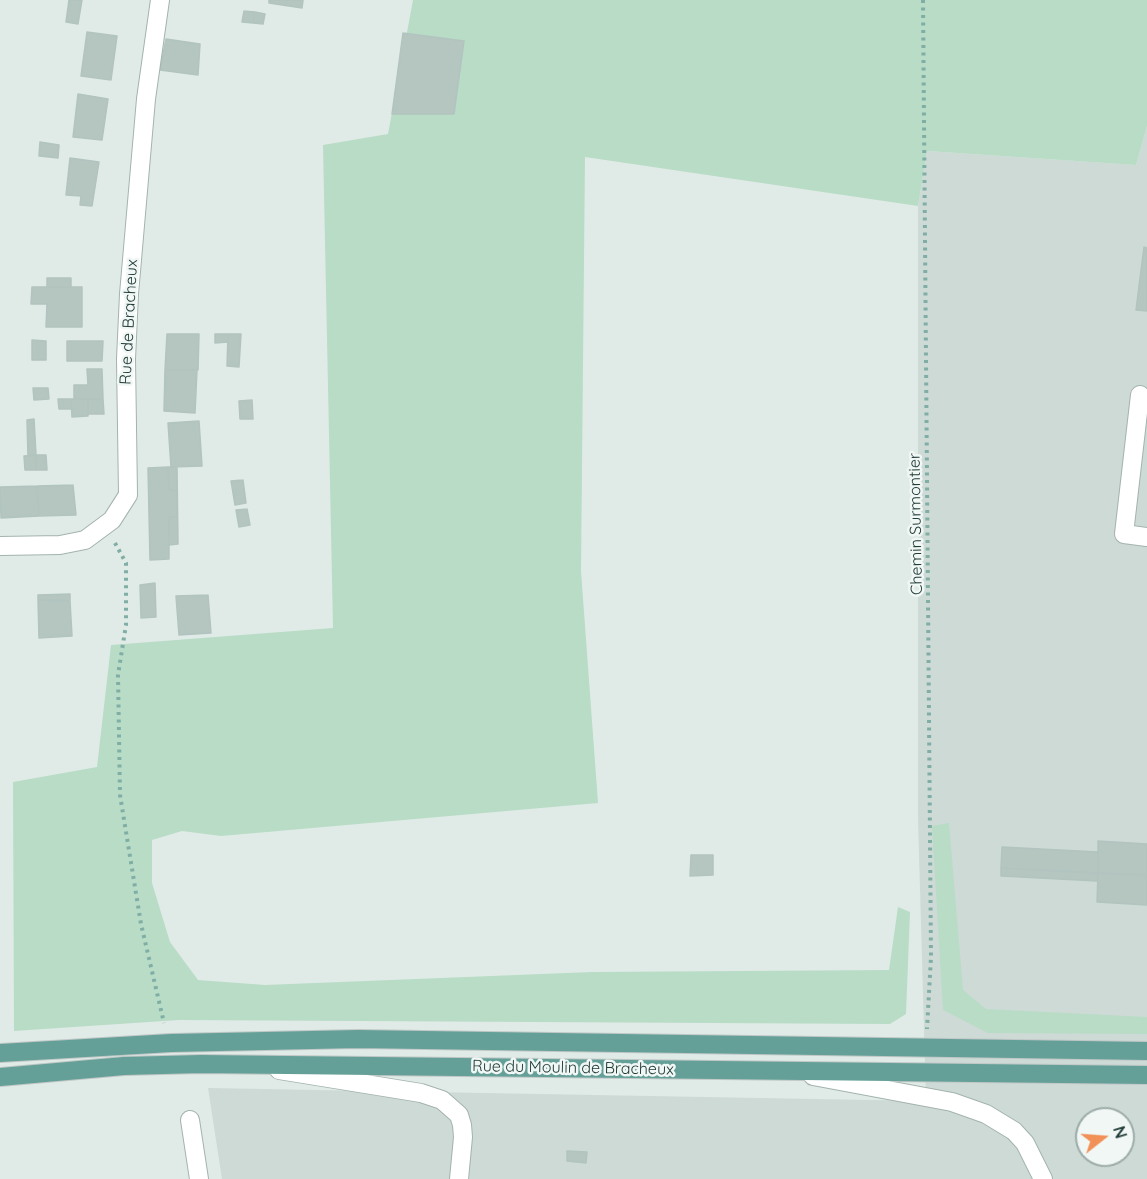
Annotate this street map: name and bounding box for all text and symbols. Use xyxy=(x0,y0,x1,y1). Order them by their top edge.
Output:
street label: Rue de Bracheux xyxy=(116,259,142,385)
street label: Chemin Surmontier xyxy=(905,453,927,595)
street label: Rue du Moulin de Bracheux xyxy=(472,1057,674,1079)
north arrow xyxy=(1075,1107,1135,1167)
text: N xyxy=(1109,1124,1132,1141)

